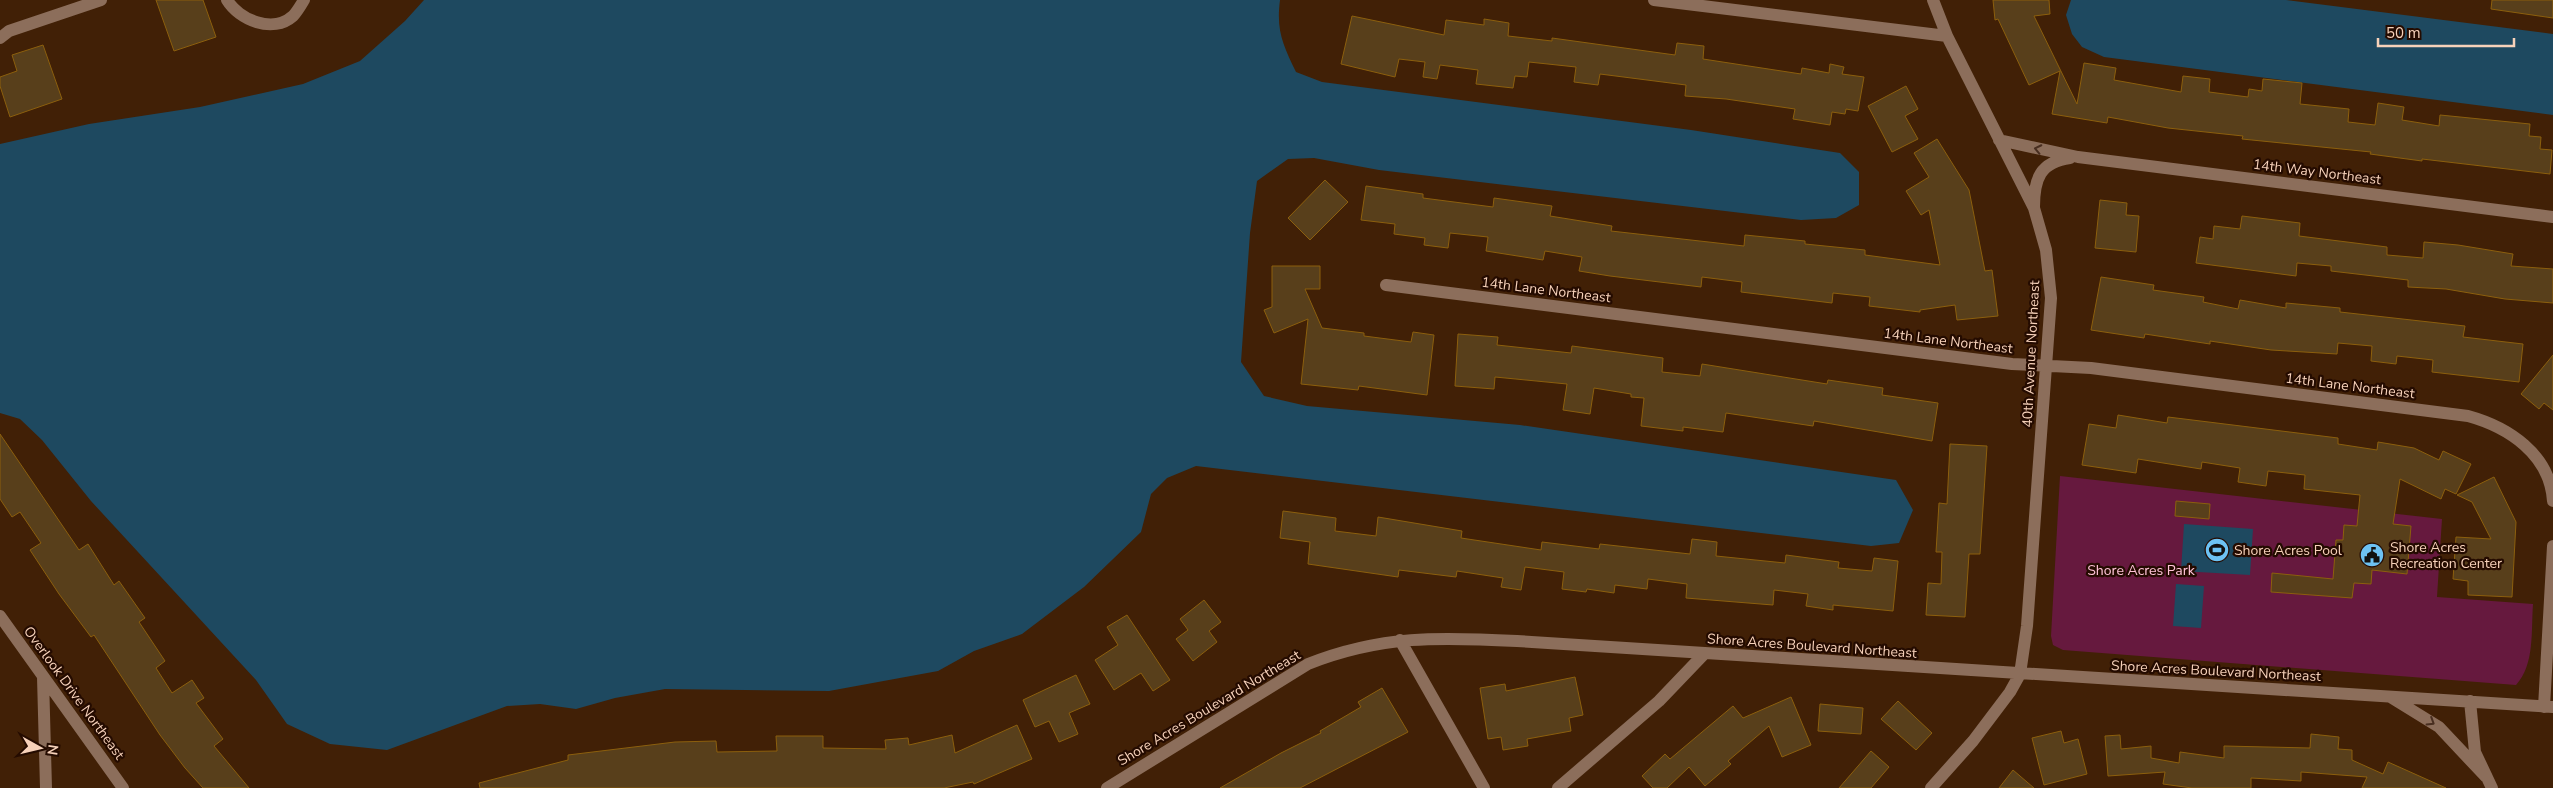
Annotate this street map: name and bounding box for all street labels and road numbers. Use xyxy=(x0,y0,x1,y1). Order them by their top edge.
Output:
street label: 14th Way Northeast xyxy=(2252,155,2382,189)
street label: 14th Lane Northeast xyxy=(1480,273,1612,307)
street label: 40th Avenue Northeast xyxy=(2018,280,2044,428)
street label: 14th Lane Northeast xyxy=(1882,324,2014,358)
street label: 14th Lane Northeast xyxy=(2284,369,2416,403)
street label: Overlook Drive Northeast xyxy=(20,623,128,763)
street label: Shore Acres Boulevard Northeast xyxy=(1707,629,1918,663)
street label: Shore Acres Boulevard Northeast xyxy=(1114,646,1304,770)
street label: Shore Acres Boulevard Northeast xyxy=(2111,656,2322,686)

